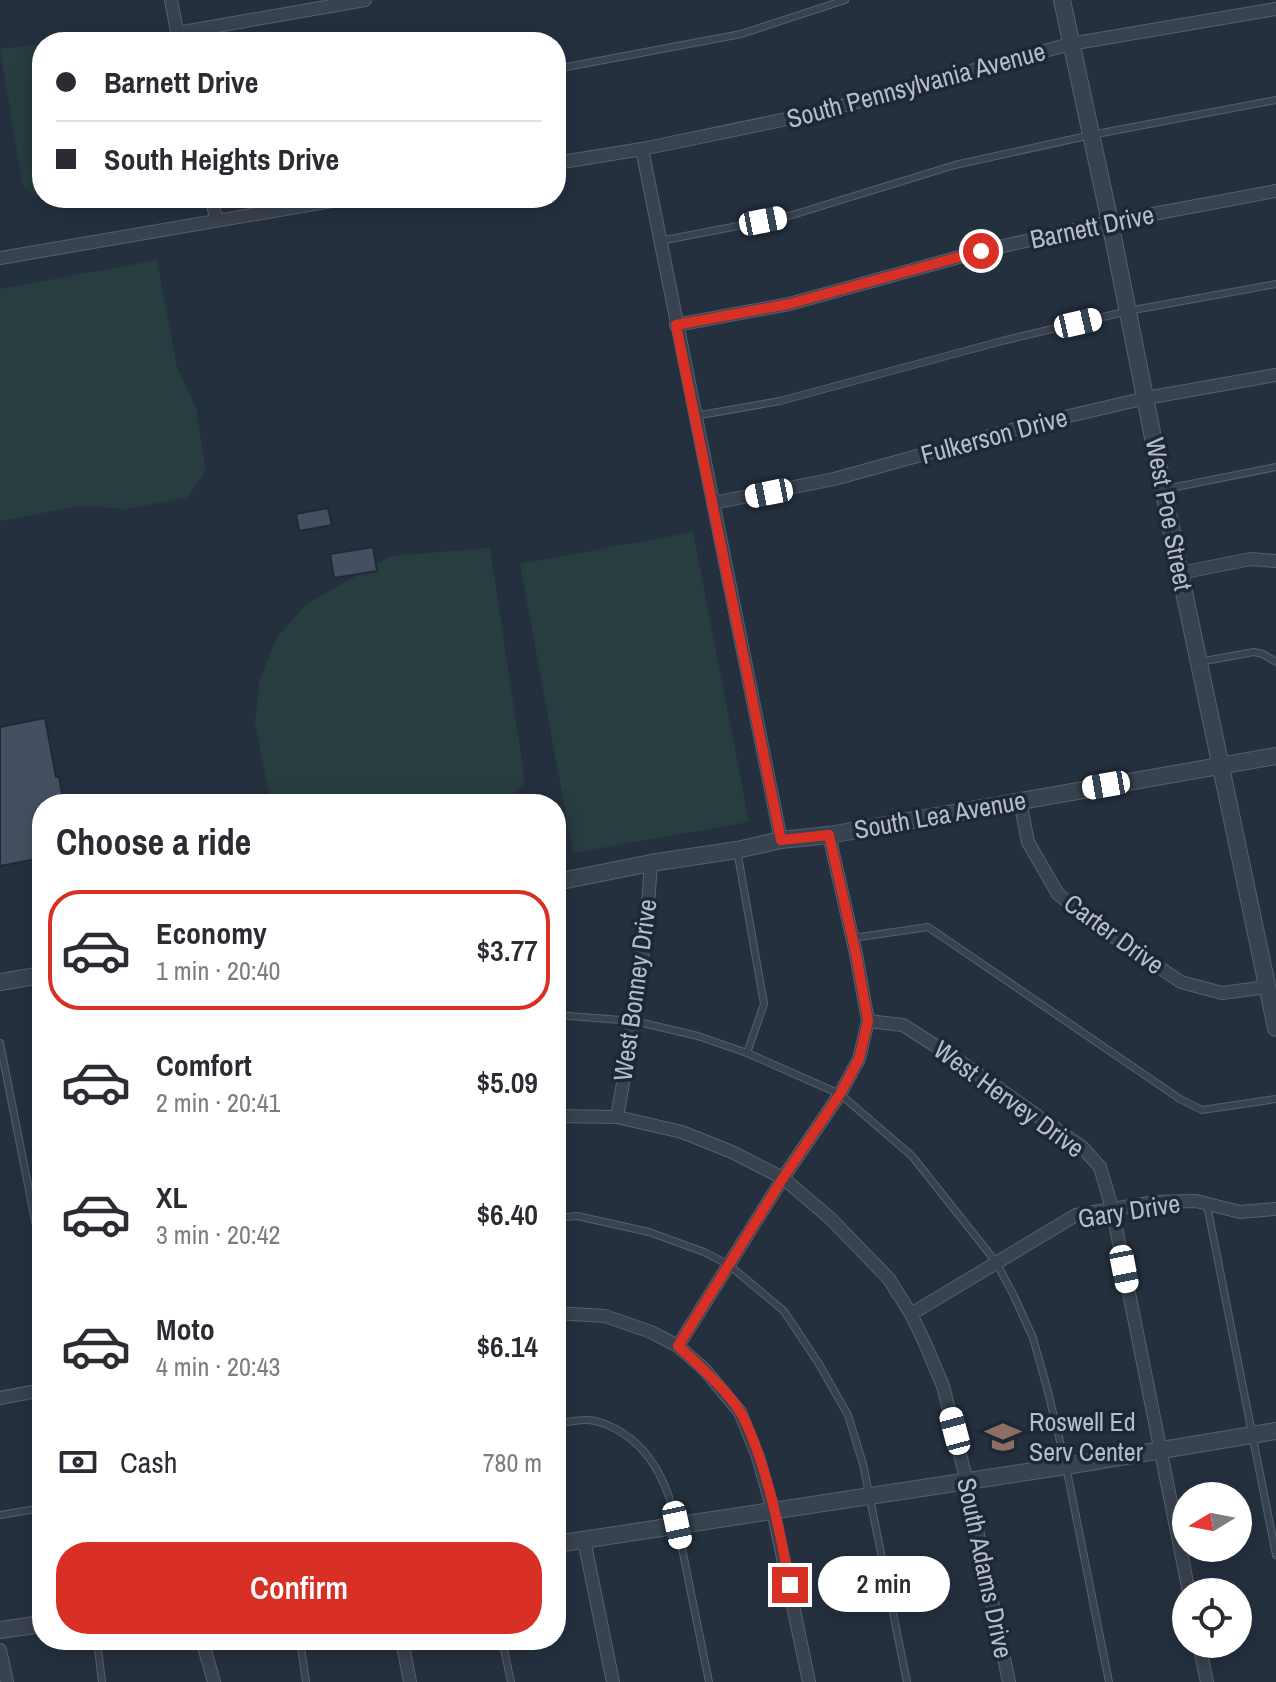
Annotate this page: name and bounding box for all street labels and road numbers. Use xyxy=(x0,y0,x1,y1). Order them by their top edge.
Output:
street label: South Pennsylvania Avenue xyxy=(783,33,1049,136)
street label: Barnett Drive xyxy=(1027,196,1157,257)
street label: Fulkerson Drive xyxy=(917,399,1071,472)
street label: West Poe Street xyxy=(1138,435,1201,593)
street label: South Lea Avenue xyxy=(851,782,1029,847)
street label: Carter Drive xyxy=(1057,885,1172,982)
street label: West Bonney Drive xyxy=(604,897,665,1083)
street label: West Hervey Drive xyxy=(927,1032,1092,1165)
street label: Gary Drive xyxy=(1075,1185,1183,1236)
street label: South Adams Drive xyxy=(949,1474,1022,1661)

